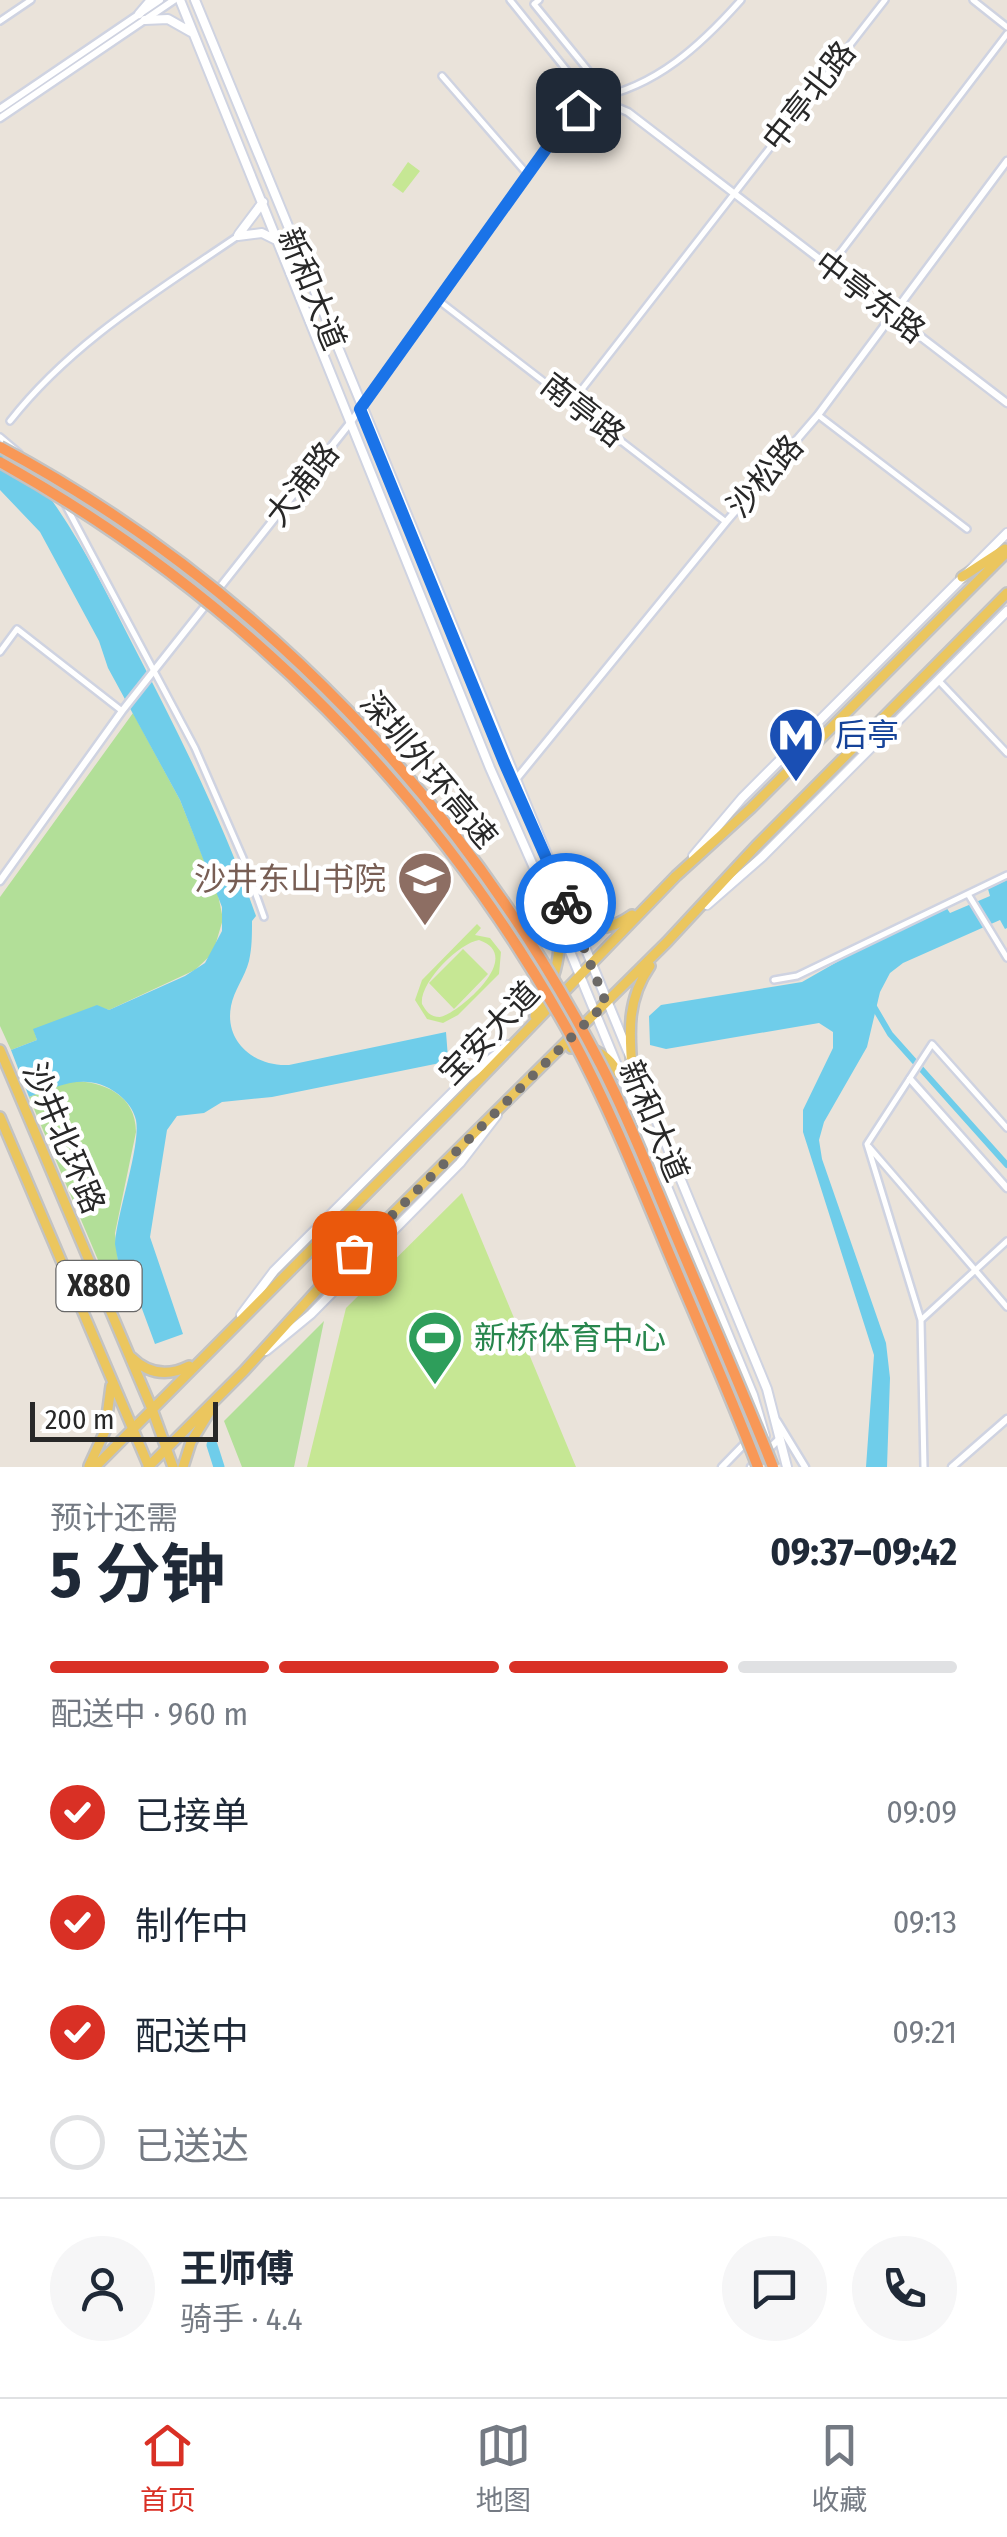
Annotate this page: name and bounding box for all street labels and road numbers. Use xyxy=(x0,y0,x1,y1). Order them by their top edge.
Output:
street label: 中亭北路 xyxy=(755,34,863,158)
street label: 新和大道 xyxy=(270,223,354,355)
street label: 中亭东路 xyxy=(807,243,933,351)
street label: 南亭路 xyxy=(533,365,633,455)
street label: 沙松路 xyxy=(719,427,811,525)
street label: 大浦路 xyxy=(257,434,347,534)
street label: 深圳外环高速 xyxy=(353,684,505,856)
street label: 宝安大道 xyxy=(431,974,547,1092)
street label: 新和大道 xyxy=(612,1055,696,1187)
street label: 沙井北环路 xyxy=(15,1057,113,1219)
road number: X880 xyxy=(56,1261,142,1311)

